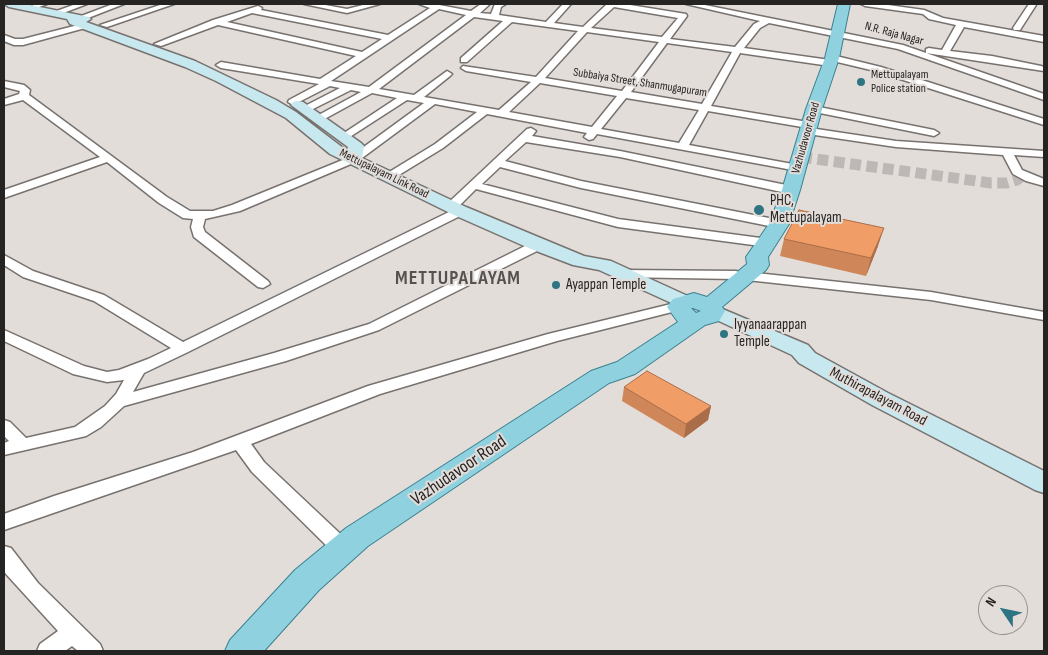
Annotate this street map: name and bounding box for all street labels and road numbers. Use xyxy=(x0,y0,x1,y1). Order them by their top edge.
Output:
street label: N.R. Raja Nagar xyxy=(863,19,925,49)
street label: Subbaiya Street, Shanmugapuram xyxy=(572,65,708,101)
street label: Vazhudavoor Road xyxy=(789,101,823,175)
street label: Mettupalayam Link Road xyxy=(337,146,431,202)
street label: Muthirapalayam Road xyxy=(826,364,930,430)
street label: Vazhudavoor Road xyxy=(407,431,511,511)

